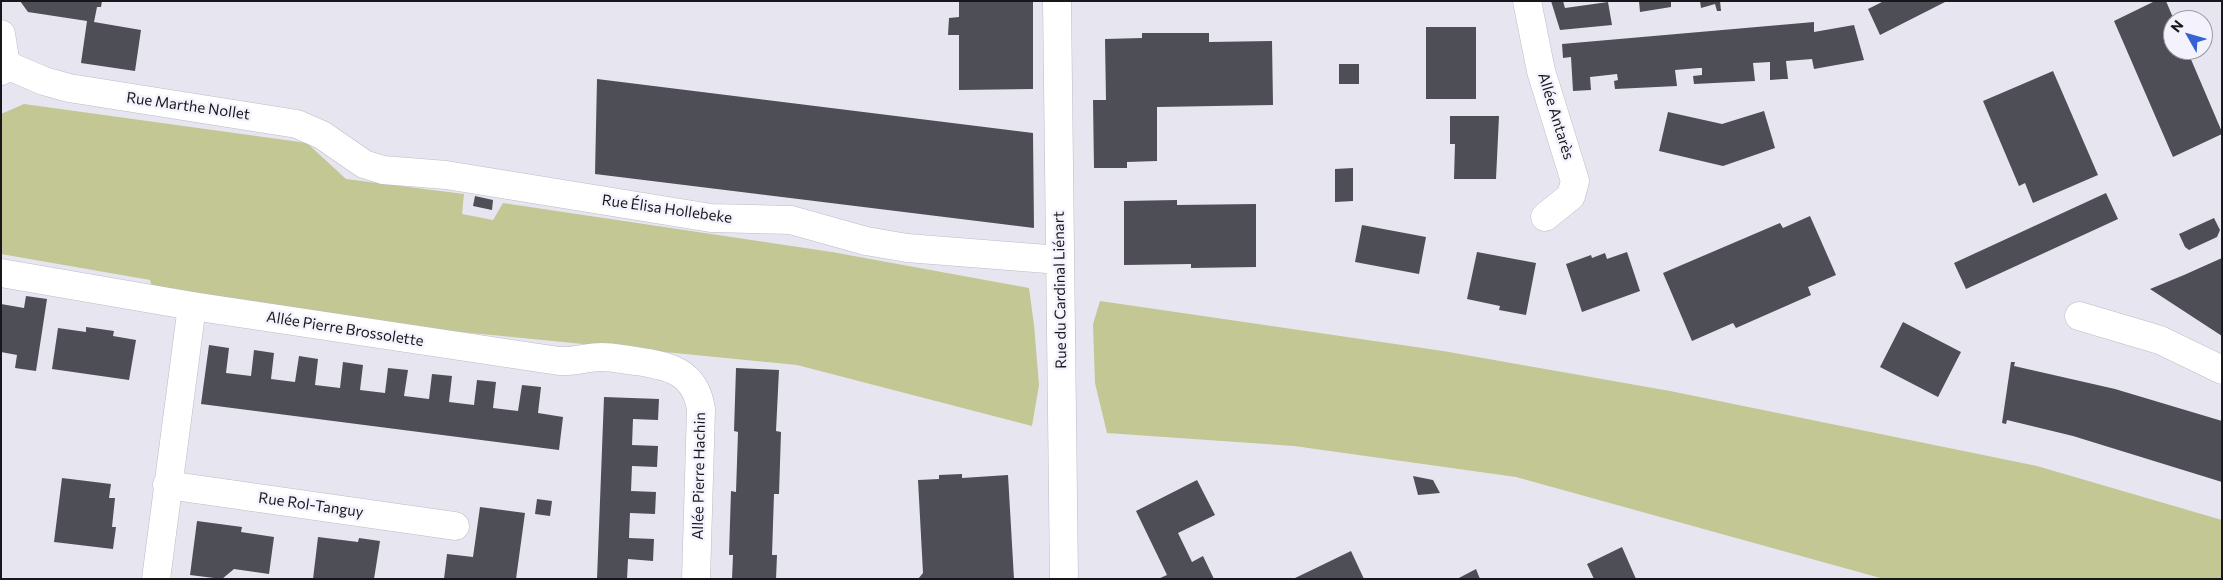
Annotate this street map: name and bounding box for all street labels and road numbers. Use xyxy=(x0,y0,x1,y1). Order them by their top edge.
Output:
street label: Allée Antarès xyxy=(1534,70,1578,162)
street label: Rue Marthe Nollet xyxy=(125,88,251,124)
street label: Rue Élisa Hollebeke xyxy=(601,191,733,227)
street label: Rue du Cardinal Liénart xyxy=(1050,211,1070,369)
street label: Allée Pierre Brossolette xyxy=(265,308,425,350)
street label: Allée Pierre Hachin xyxy=(689,412,709,540)
street label: Rue Rol-Tanguy xyxy=(257,489,365,521)

